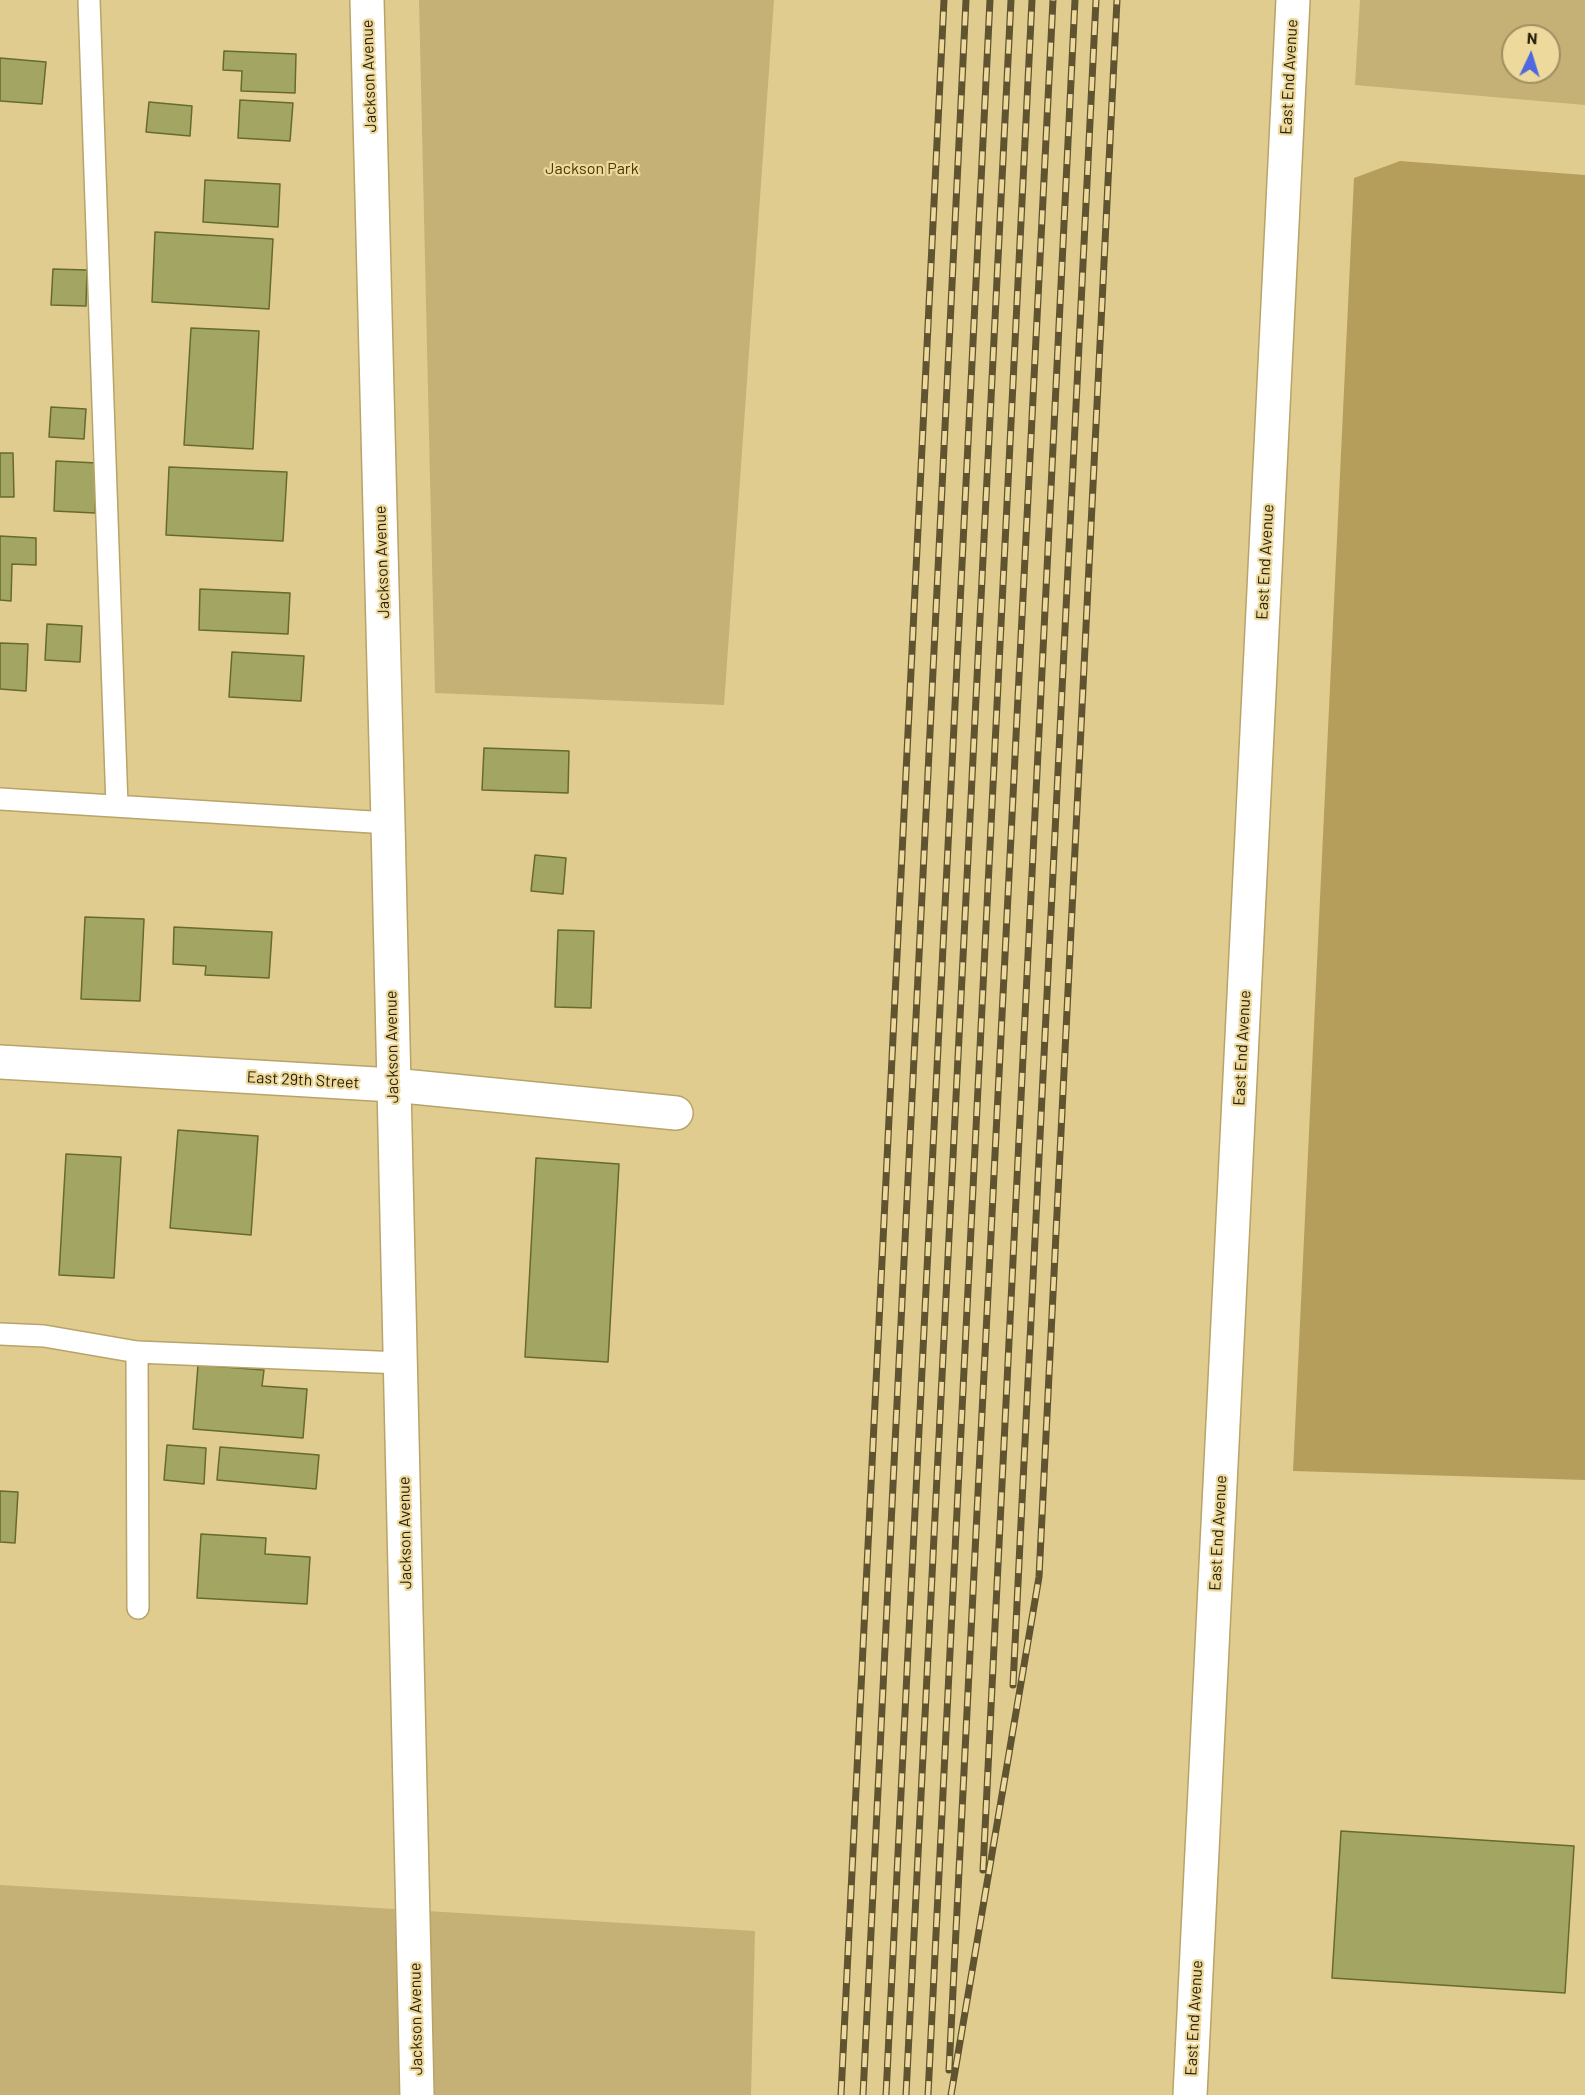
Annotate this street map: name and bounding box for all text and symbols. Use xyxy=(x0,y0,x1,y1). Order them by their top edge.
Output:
street label: Jackson Avenue xyxy=(357,19,381,133)
street label: East End Avenue xyxy=(1276,19,1302,135)
north arrow xyxy=(1501,24,1561,84)
text: N xyxy=(1526,28,1538,47)
park label: Jackson Park xyxy=(545,159,639,179)
street label: East End Avenue xyxy=(1252,504,1278,620)
street label: Jackson Avenue xyxy=(370,505,394,619)
street label: Jackson Avenue xyxy=(381,990,403,1104)
street label: East End Avenue xyxy=(1229,990,1255,1106)
street label: East 29th Street xyxy=(246,1067,360,1093)
street label: East End Avenue xyxy=(1205,1475,1231,1591)
street label: Jackson Avenue xyxy=(394,1476,416,1590)
street label: East End Avenue xyxy=(1181,1960,1207,2076)
street label: Jackson Avenue xyxy=(405,1962,427,2076)

